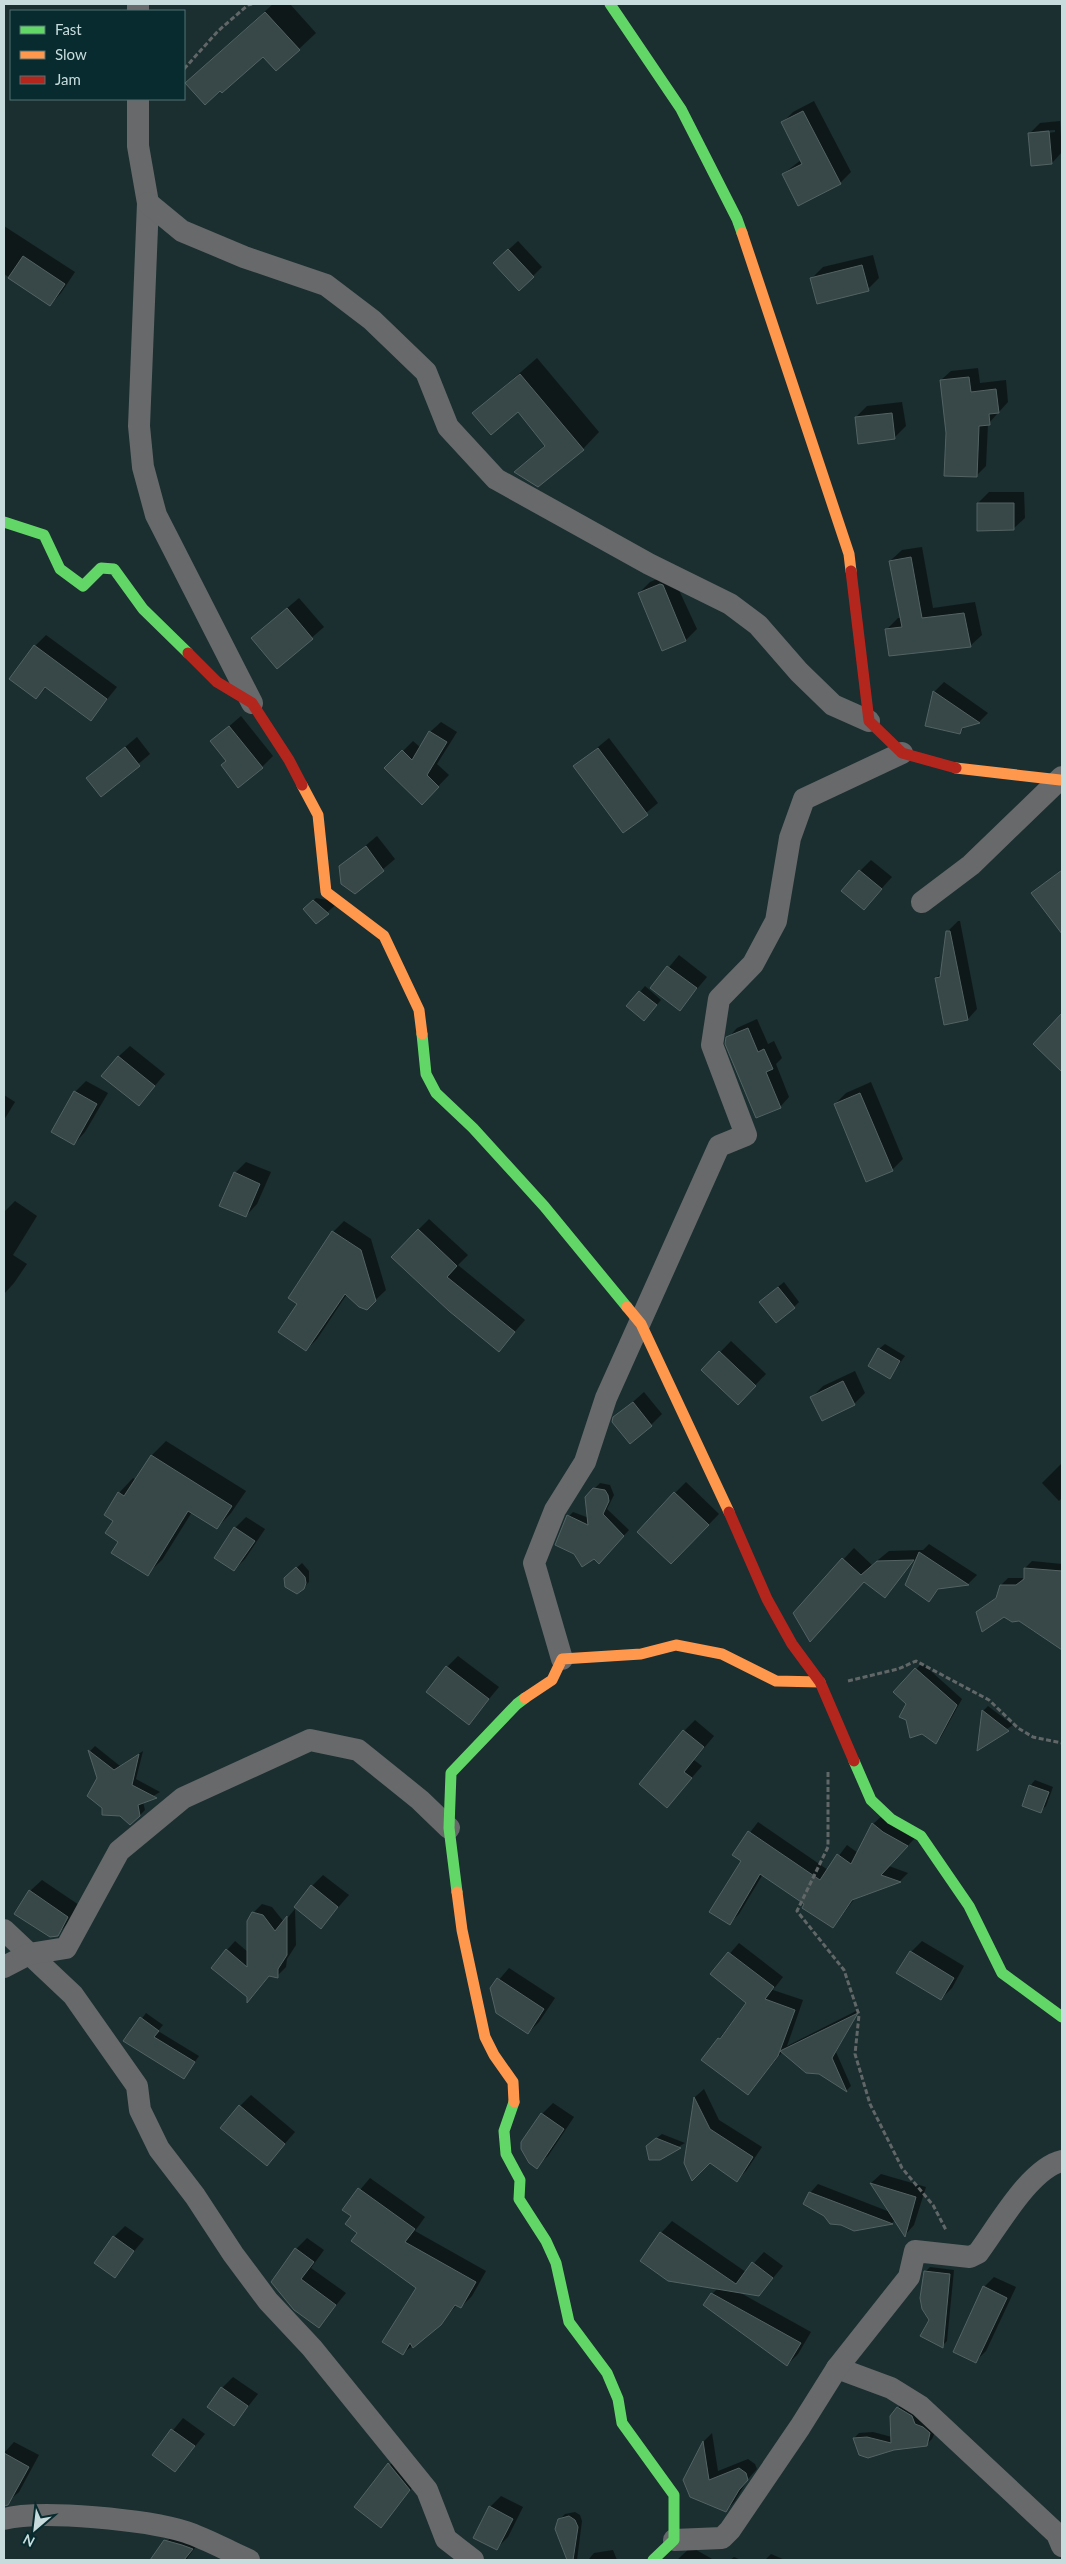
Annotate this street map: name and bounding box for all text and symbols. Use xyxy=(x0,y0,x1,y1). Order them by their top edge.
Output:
legend xyxy=(10,10,185,100)
text: Fast xyxy=(55,20,82,38)
text: Slow xyxy=(55,45,87,63)
text: Jam xyxy=(55,70,81,88)
north arrow xyxy=(10,2504,60,2554)
text: N xyxy=(20,2531,37,2551)

